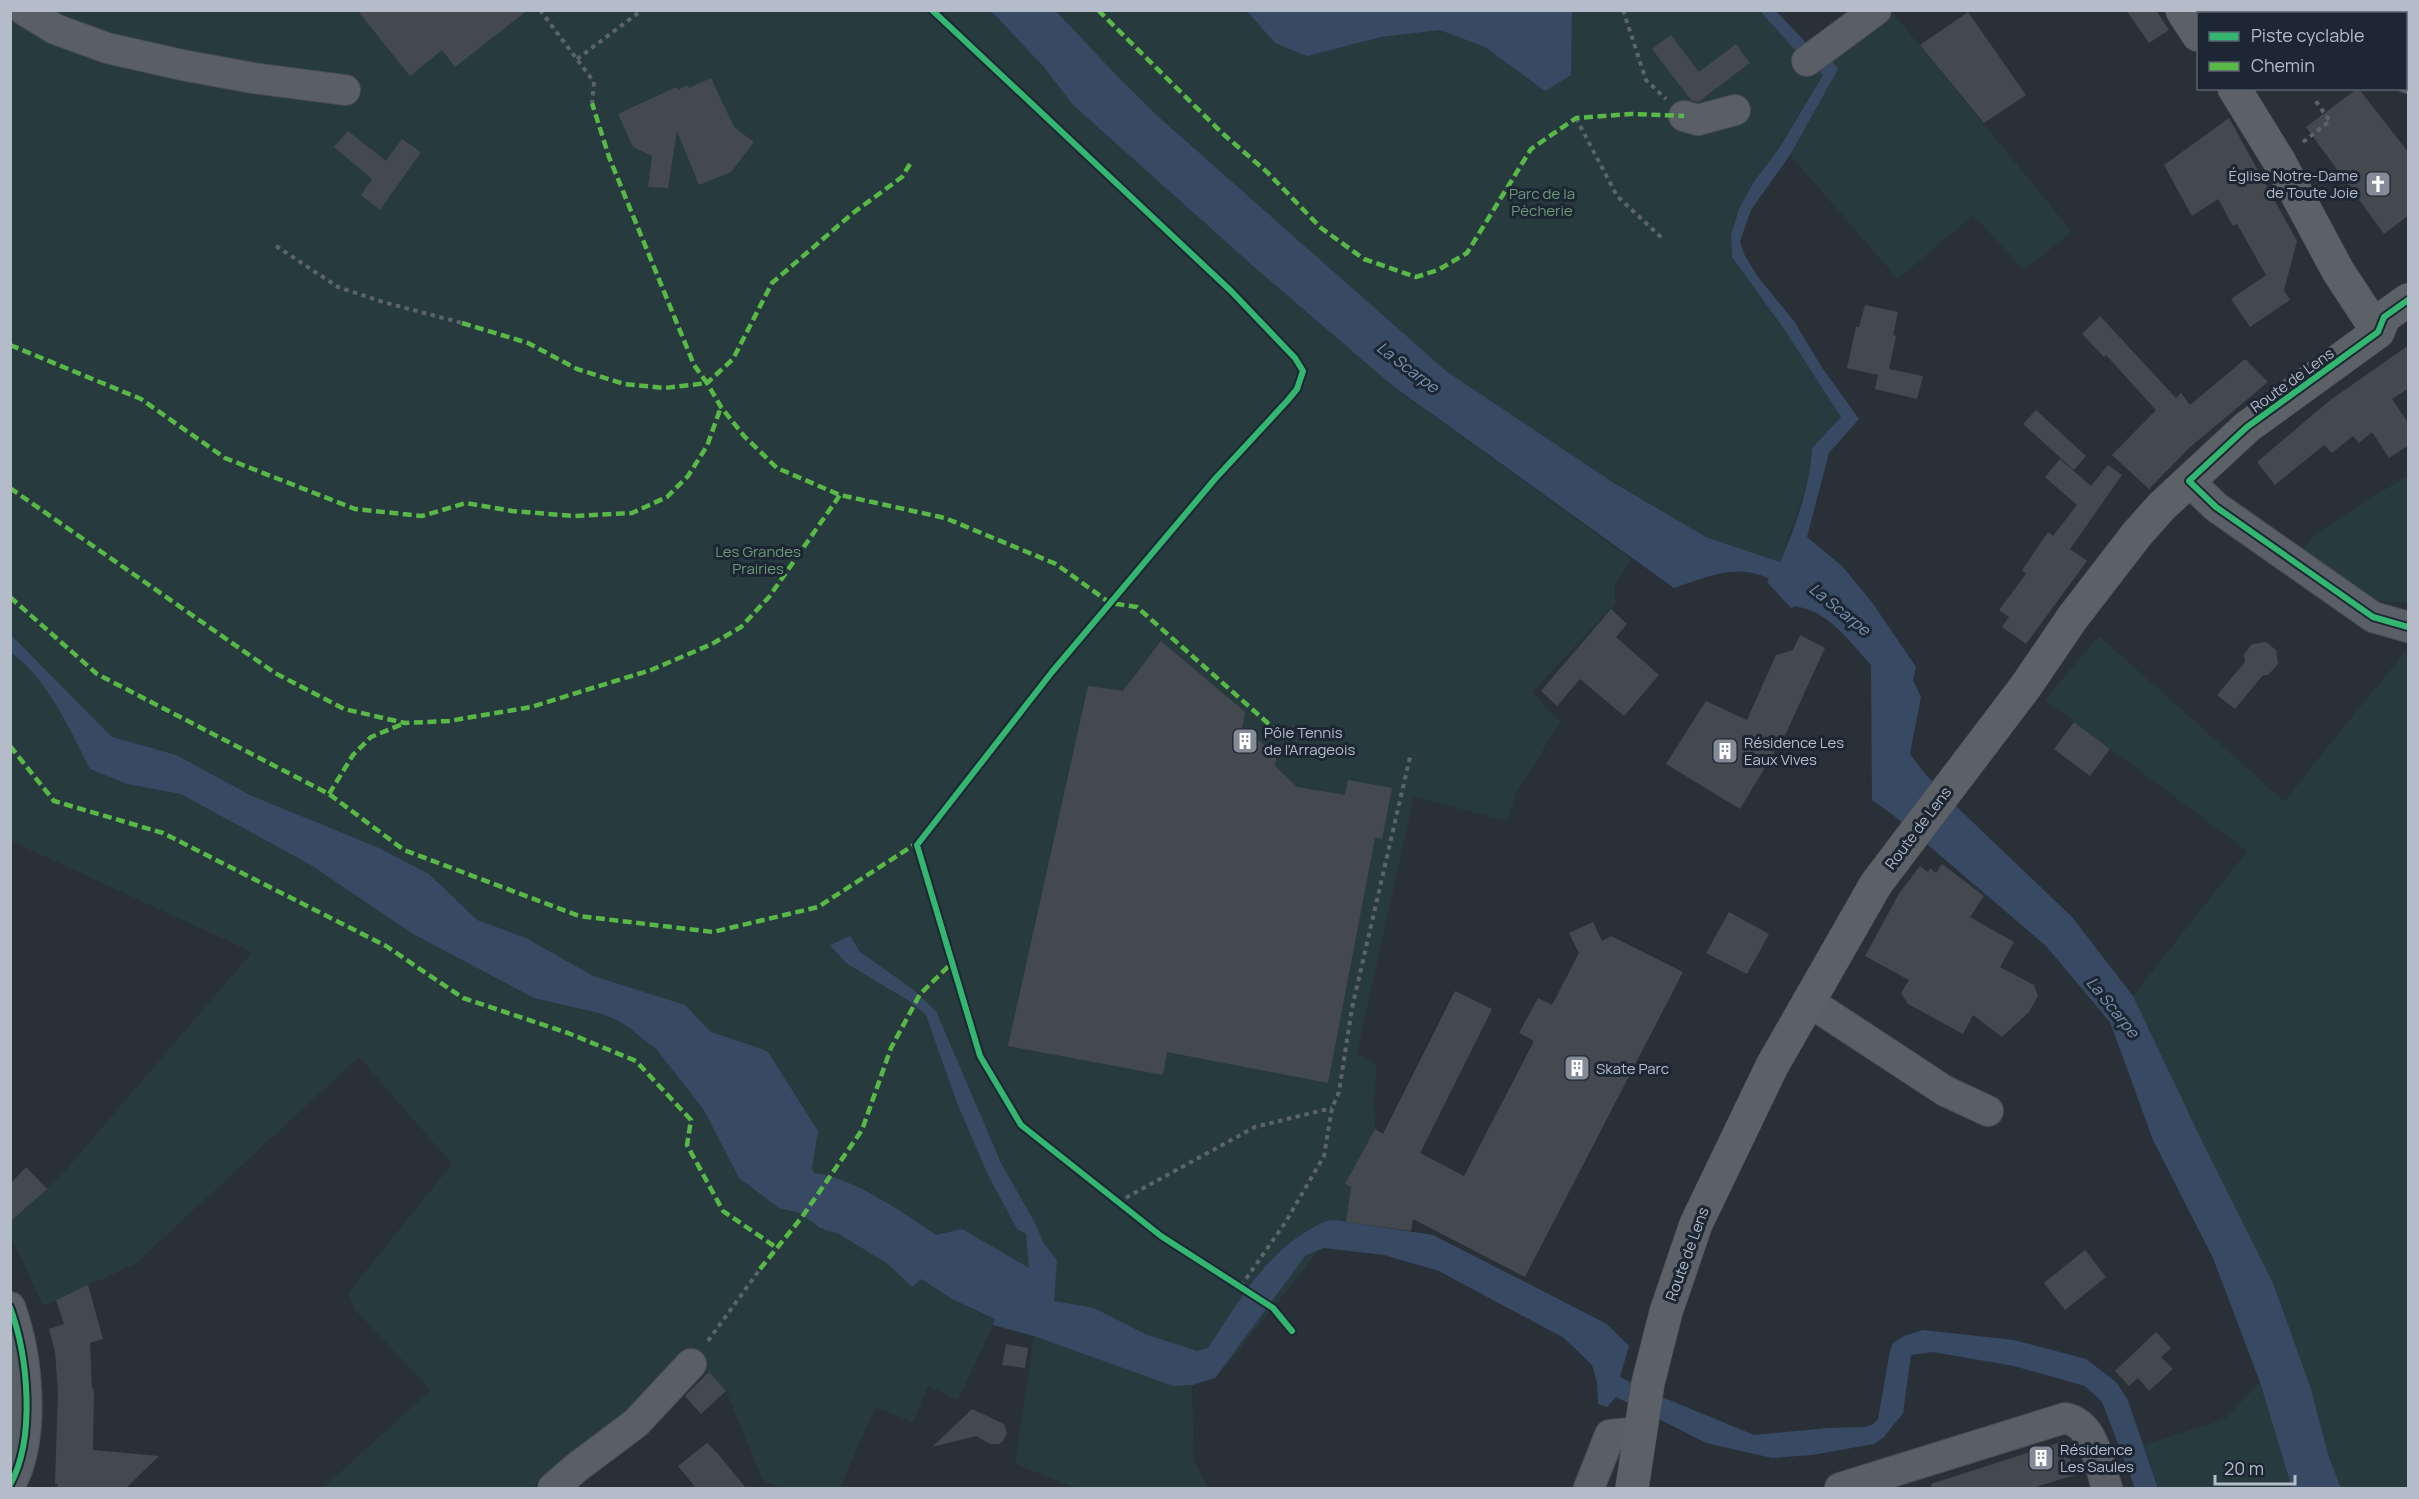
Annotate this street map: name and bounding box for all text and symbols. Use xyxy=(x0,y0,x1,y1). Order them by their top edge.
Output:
legend xyxy=(2197,12,2407,90)
text: Piste cyclable xyxy=(2251,23,2365,47)
text: Chemin xyxy=(2251,53,2315,77)
place label: Église Notre-Dame de Toute Joie xyxy=(2229,165,2358,203)
church icon: Église Notre-Dame de Toute Joie xyxy=(2363,169,2393,199)
park label: Parc de la Pècherie xyxy=(1509,183,1575,221)
water label: La Scarpe xyxy=(1372,336,1445,399)
street label: Route de Lens xyxy=(2246,343,2338,417)
park label: Les Grandes Prairies xyxy=(715,541,801,579)
water label: La Scarpe xyxy=(1805,578,1876,641)
place label: Pôle Tennis de l'Arrageois xyxy=(1264,722,1355,760)
building icon: Pôle Tennis de l'Arrageois xyxy=(1230,726,1260,756)
place label: Résidence Les Eaux Vives xyxy=(1744,732,1844,770)
building icon: Résidence Les Eaux Vives xyxy=(1710,736,1740,766)
street label: Route de Lens xyxy=(1880,782,1956,874)
water label: La Scarpe xyxy=(2082,972,2145,1043)
building icon: Skate Parc xyxy=(1562,1053,1592,1083)
place label: Skate Parc xyxy=(1596,1058,1669,1079)
street label: Route de Lens xyxy=(1660,1204,1714,1304)
place label: Résidence Les Saules xyxy=(2060,1439,2134,1477)
building icon: Résidence Les Saules xyxy=(2026,1443,2056,1473)
scale bar xyxy=(2215,1448,2294,1486)
text: 20 m xyxy=(2224,1456,2264,1480)

